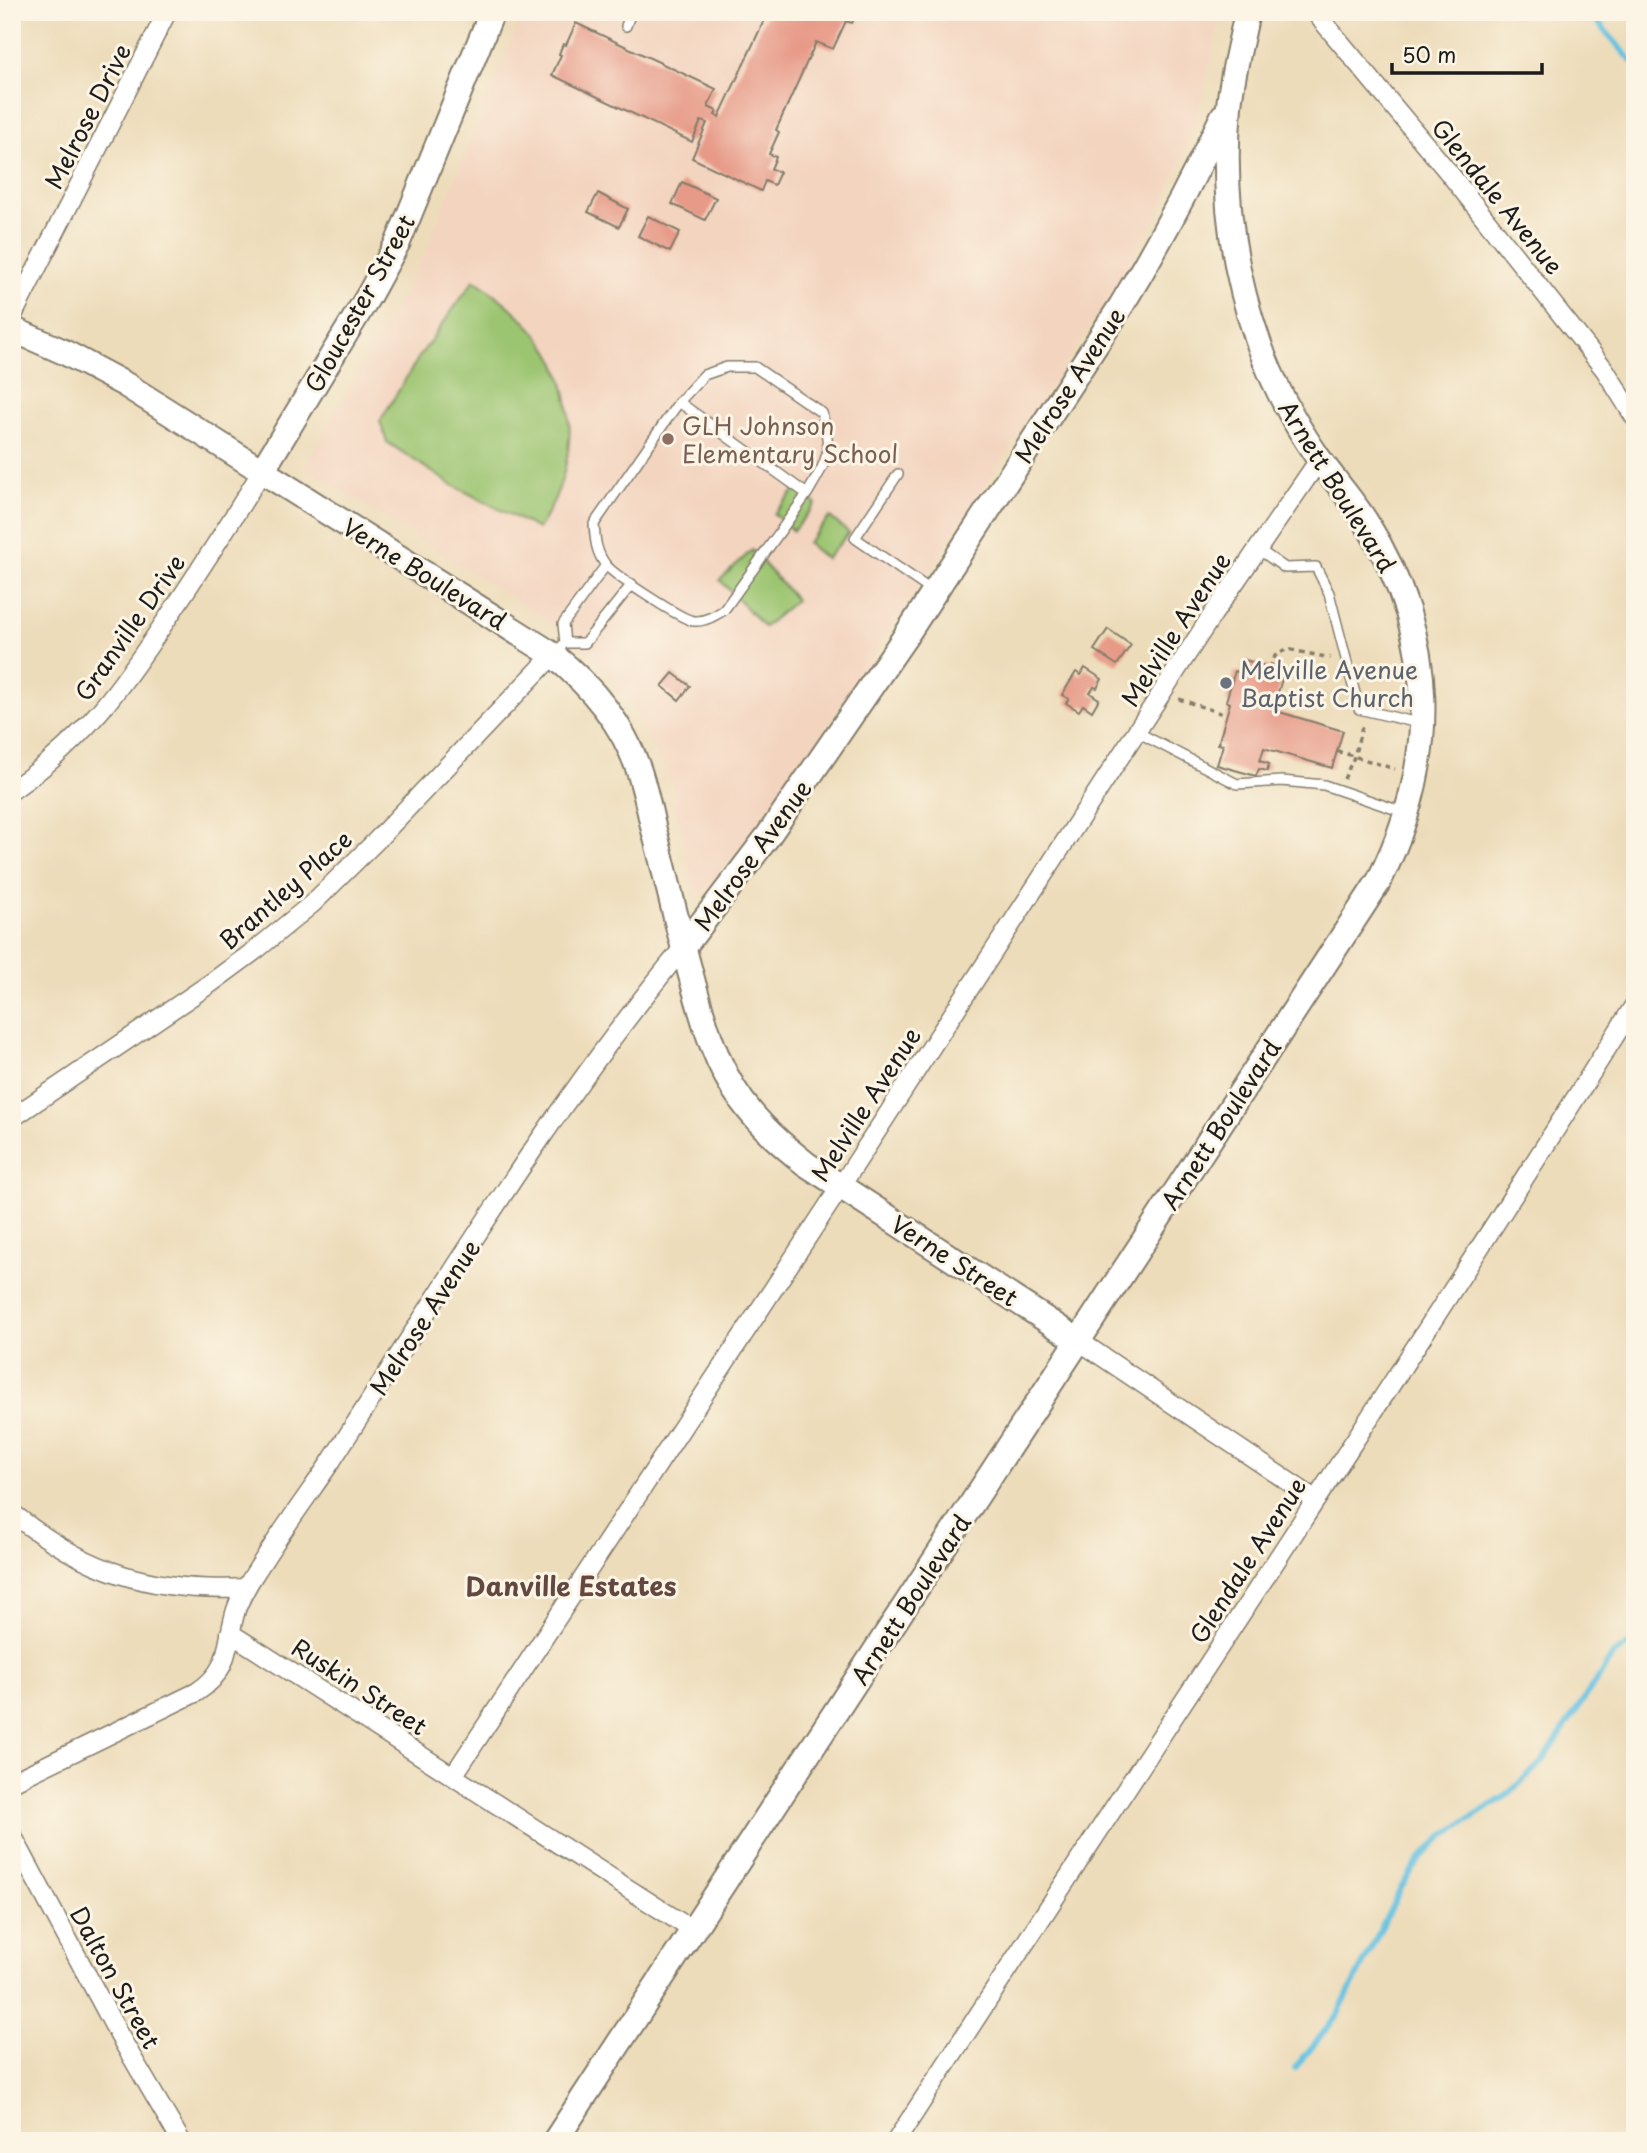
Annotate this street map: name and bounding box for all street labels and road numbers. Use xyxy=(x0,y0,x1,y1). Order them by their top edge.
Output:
street label: Melrose Drive xyxy=(35,37,139,195)
street label: Glendale Avenue xyxy=(1424,110,1572,282)
street label: Gloucester Street xyxy=(295,207,423,399)
street label: Melrose Avenue xyxy=(1005,300,1133,470)
street label: Arnett Boulevard xyxy=(1271,393,1406,579)
street label: Verne Boulevard xyxy=(336,508,514,638)
street label: Melville Avenue xyxy=(1111,545,1239,713)
street label: Granville Drive xyxy=(65,546,193,708)
street label: Melrose Avenue xyxy=(685,772,819,938)
street label: Brantley Place xyxy=(211,821,359,957)
street label: Melville Avenue xyxy=(801,1020,929,1188)
street label: Arnett Boulevard xyxy=(1151,1031,1289,1216)
street label: Verne Street xyxy=(884,1205,1026,1315)
street label: Melrose Avenue xyxy=(360,1232,488,1402)
street label: Glendale Avenue xyxy=(1180,1470,1314,1650)
street label: Arnett Boulevard xyxy=(841,1506,979,1691)
street label: Ruskin Street xyxy=(285,1629,435,1743)
street label: Dalton Street xyxy=(62,1899,170,2055)

